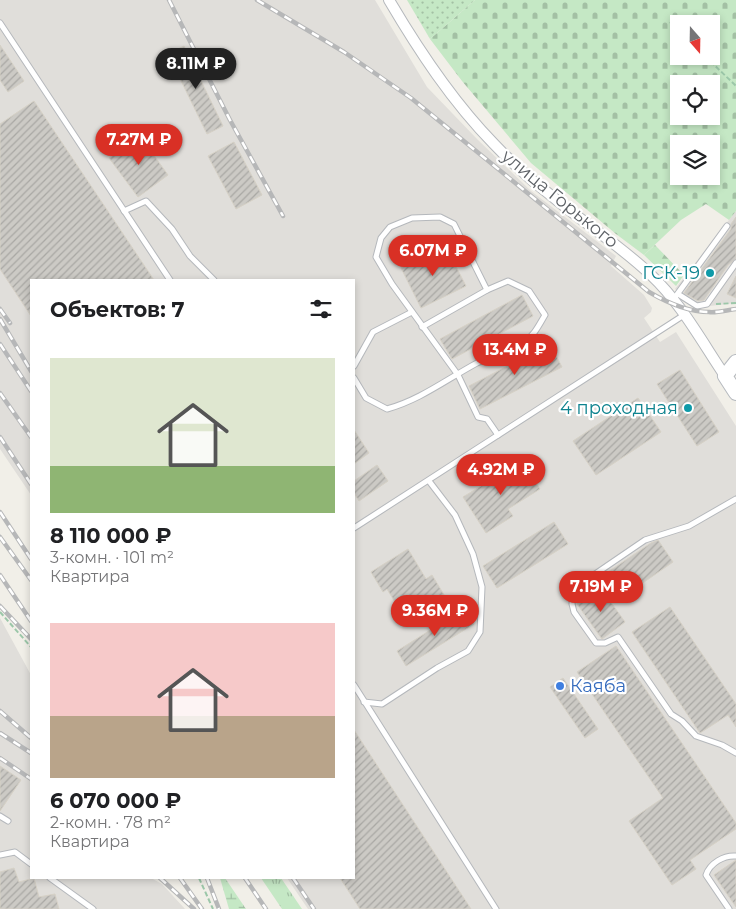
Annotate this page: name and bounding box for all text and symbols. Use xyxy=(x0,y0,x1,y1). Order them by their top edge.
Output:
north arrow xyxy=(670,15,720,65)
map controls xyxy=(670,15,720,185)
pin: 8.11M ₽ xyxy=(150,48,242,90)
text: 8.11M ₽ xyxy=(166,54,226,73)
button: locate xyxy=(670,75,720,125)
pin: 7.27M ₽ xyxy=(93,124,185,166)
text: 7.27M ₽ xyxy=(106,130,172,149)
button: layers xyxy=(670,135,720,185)
street label: улица Горького xyxy=(496,144,623,253)
pin: 6.07M ₽ xyxy=(387,234,479,277)
text: 6.07M ₽ xyxy=(399,241,467,260)
place label: ГСК-19 xyxy=(642,262,700,284)
marker: ГСК-19 xyxy=(704,267,716,279)
icon: filters xyxy=(307,295,335,323)
text: Объектов: 7 xyxy=(50,297,185,322)
pin: 13.4M ₽ xyxy=(469,334,561,376)
text: 13.4M ₽ xyxy=(483,340,547,359)
icon: home xyxy=(148,390,238,480)
place label: 4 проходная xyxy=(560,397,678,419)
marker: 4 проходная xyxy=(682,402,694,414)
pin: 4.92M ₽ xyxy=(455,454,547,496)
text: 4.92M ₽ xyxy=(467,460,535,479)
text: 8 110 000 ₽ xyxy=(50,523,172,548)
text: 3-комн. · 101 m² xyxy=(50,548,174,567)
text: Квартира xyxy=(50,567,130,586)
pin: 7.19M ₽ xyxy=(555,570,647,613)
text: 7.19M ₽ xyxy=(570,577,632,596)
pin: 9.36M ₽ xyxy=(389,594,481,637)
text: 9.36M ₽ xyxy=(402,601,468,620)
icon: home xyxy=(148,655,238,745)
place label: Каяба xyxy=(570,675,626,697)
marker: Каяба xyxy=(554,680,566,692)
text: 6 070 000 ₽ xyxy=(50,788,181,813)
text: 2-комн. · 78 m² xyxy=(50,813,171,832)
text: Квартира xyxy=(50,832,130,851)

